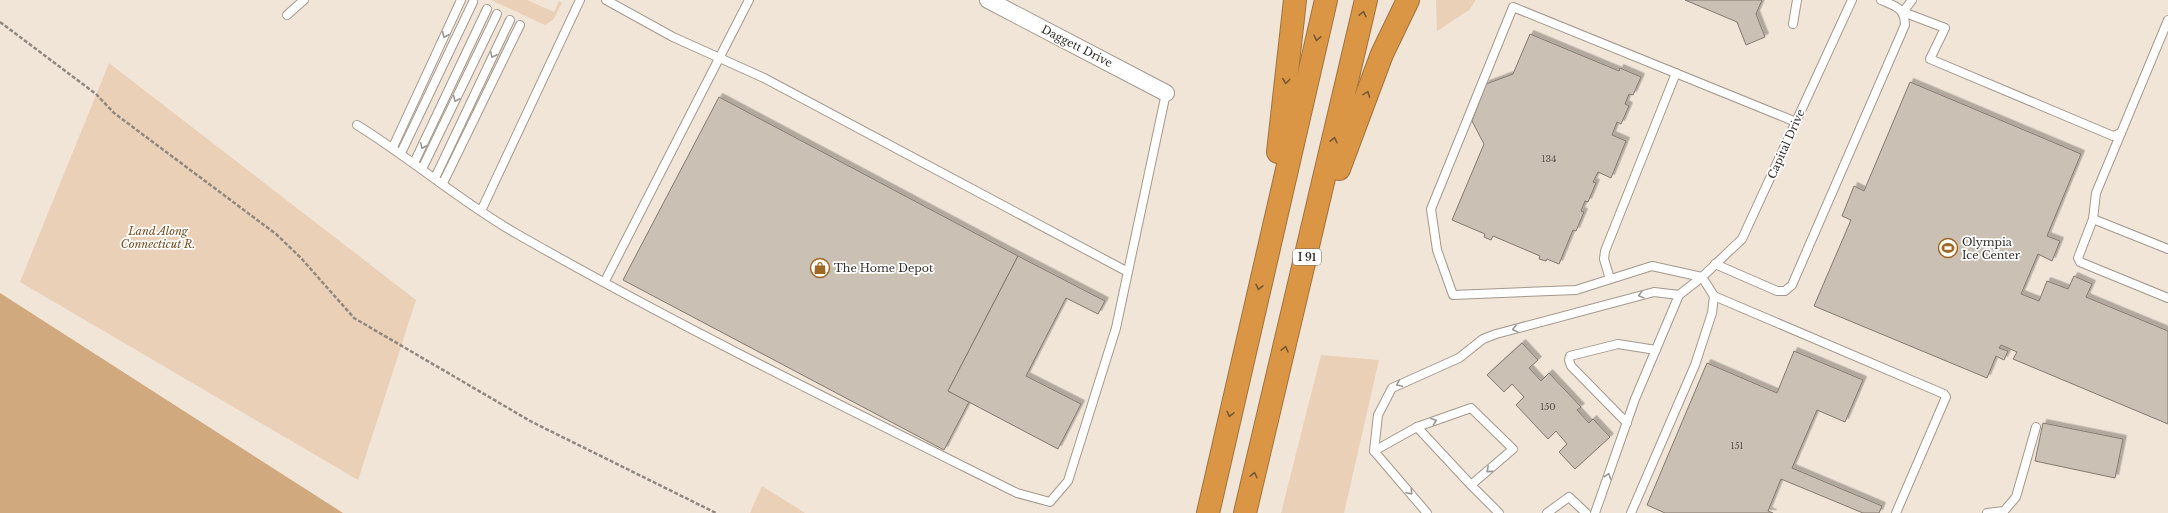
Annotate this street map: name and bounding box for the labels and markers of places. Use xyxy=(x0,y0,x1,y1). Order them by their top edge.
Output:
place label: Olympia Ice Center xyxy=(1962,235,2021,262)
sports icon: Olympia Ice Center xyxy=(1937,237,1959,259)
shop icon: The Home Depot xyxy=(809,257,831,279)
place label: The Home Depot xyxy=(834,261,934,275)

